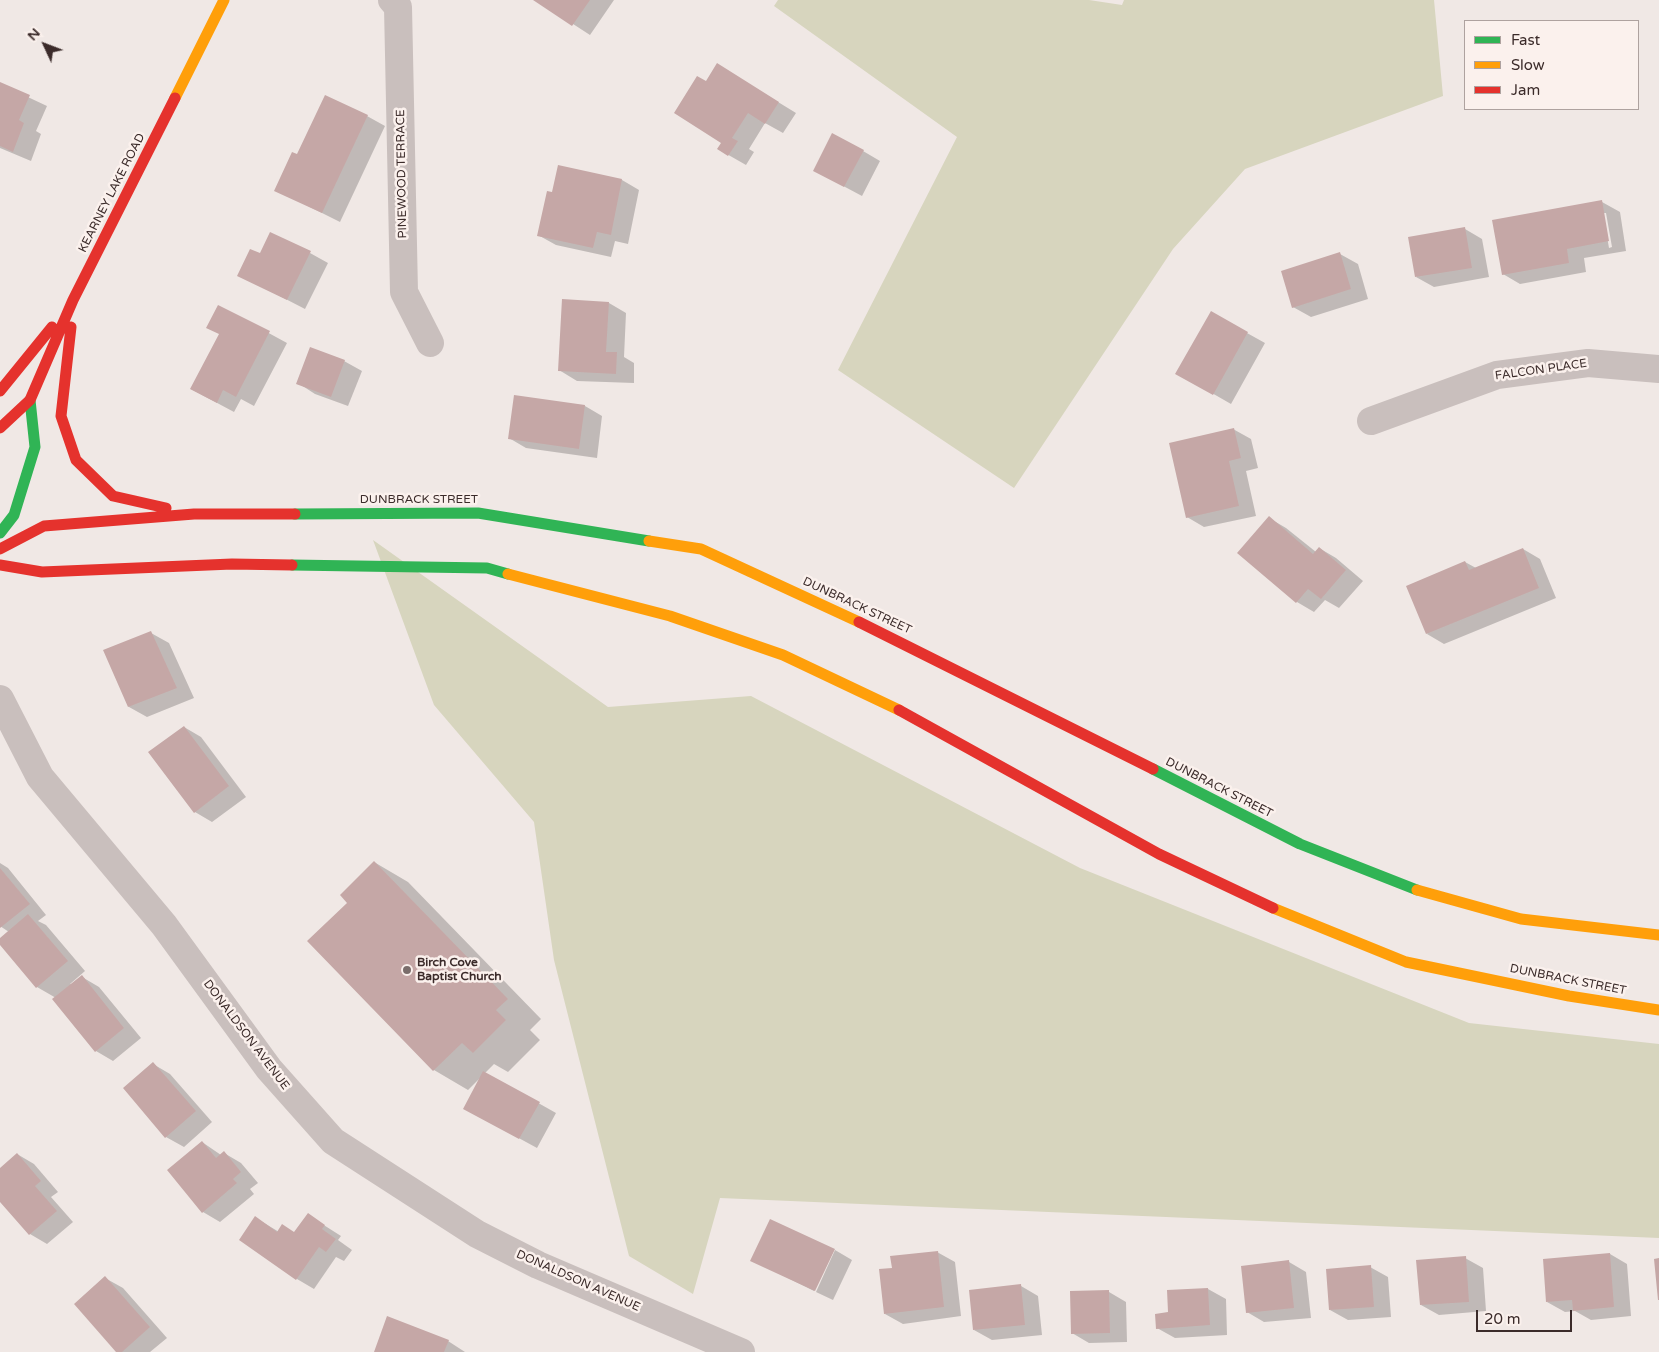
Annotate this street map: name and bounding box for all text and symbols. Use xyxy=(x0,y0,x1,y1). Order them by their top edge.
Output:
north arrow xyxy=(20,20,70,70)
legend xyxy=(1464,20,1639,110)
text: N xyxy=(24,25,44,44)
text: Fast xyxy=(1511,31,1540,49)
text: Slow xyxy=(1511,56,1545,74)
text: Jam xyxy=(1511,81,1540,99)
street label: PINEWOOD TERRACE xyxy=(394,109,410,239)
street label: KEARNEY LAKE ROAD xyxy=(76,131,148,255)
street label: FALCON PLACE xyxy=(1494,356,1588,384)
street label: DUNBRACK STREET xyxy=(360,493,478,507)
street label: DUNBRACK STREET xyxy=(800,574,914,638)
street label: DUNBRACK STREET xyxy=(1163,755,1275,821)
place label: Birch Cove Baptist Church xyxy=(417,956,502,984)
street label: DUNBRACK STREET xyxy=(1509,962,1627,998)
marker: Birch Cove Baptist Church xyxy=(401,964,413,976)
street label: DONALDSON AVENUE xyxy=(200,977,292,1093)
street label: DONALDSON AVENUE xyxy=(514,1247,642,1315)
scale bar xyxy=(1479,1300,1575,1332)
text: 20 m xyxy=(1484,1310,1521,1328)

